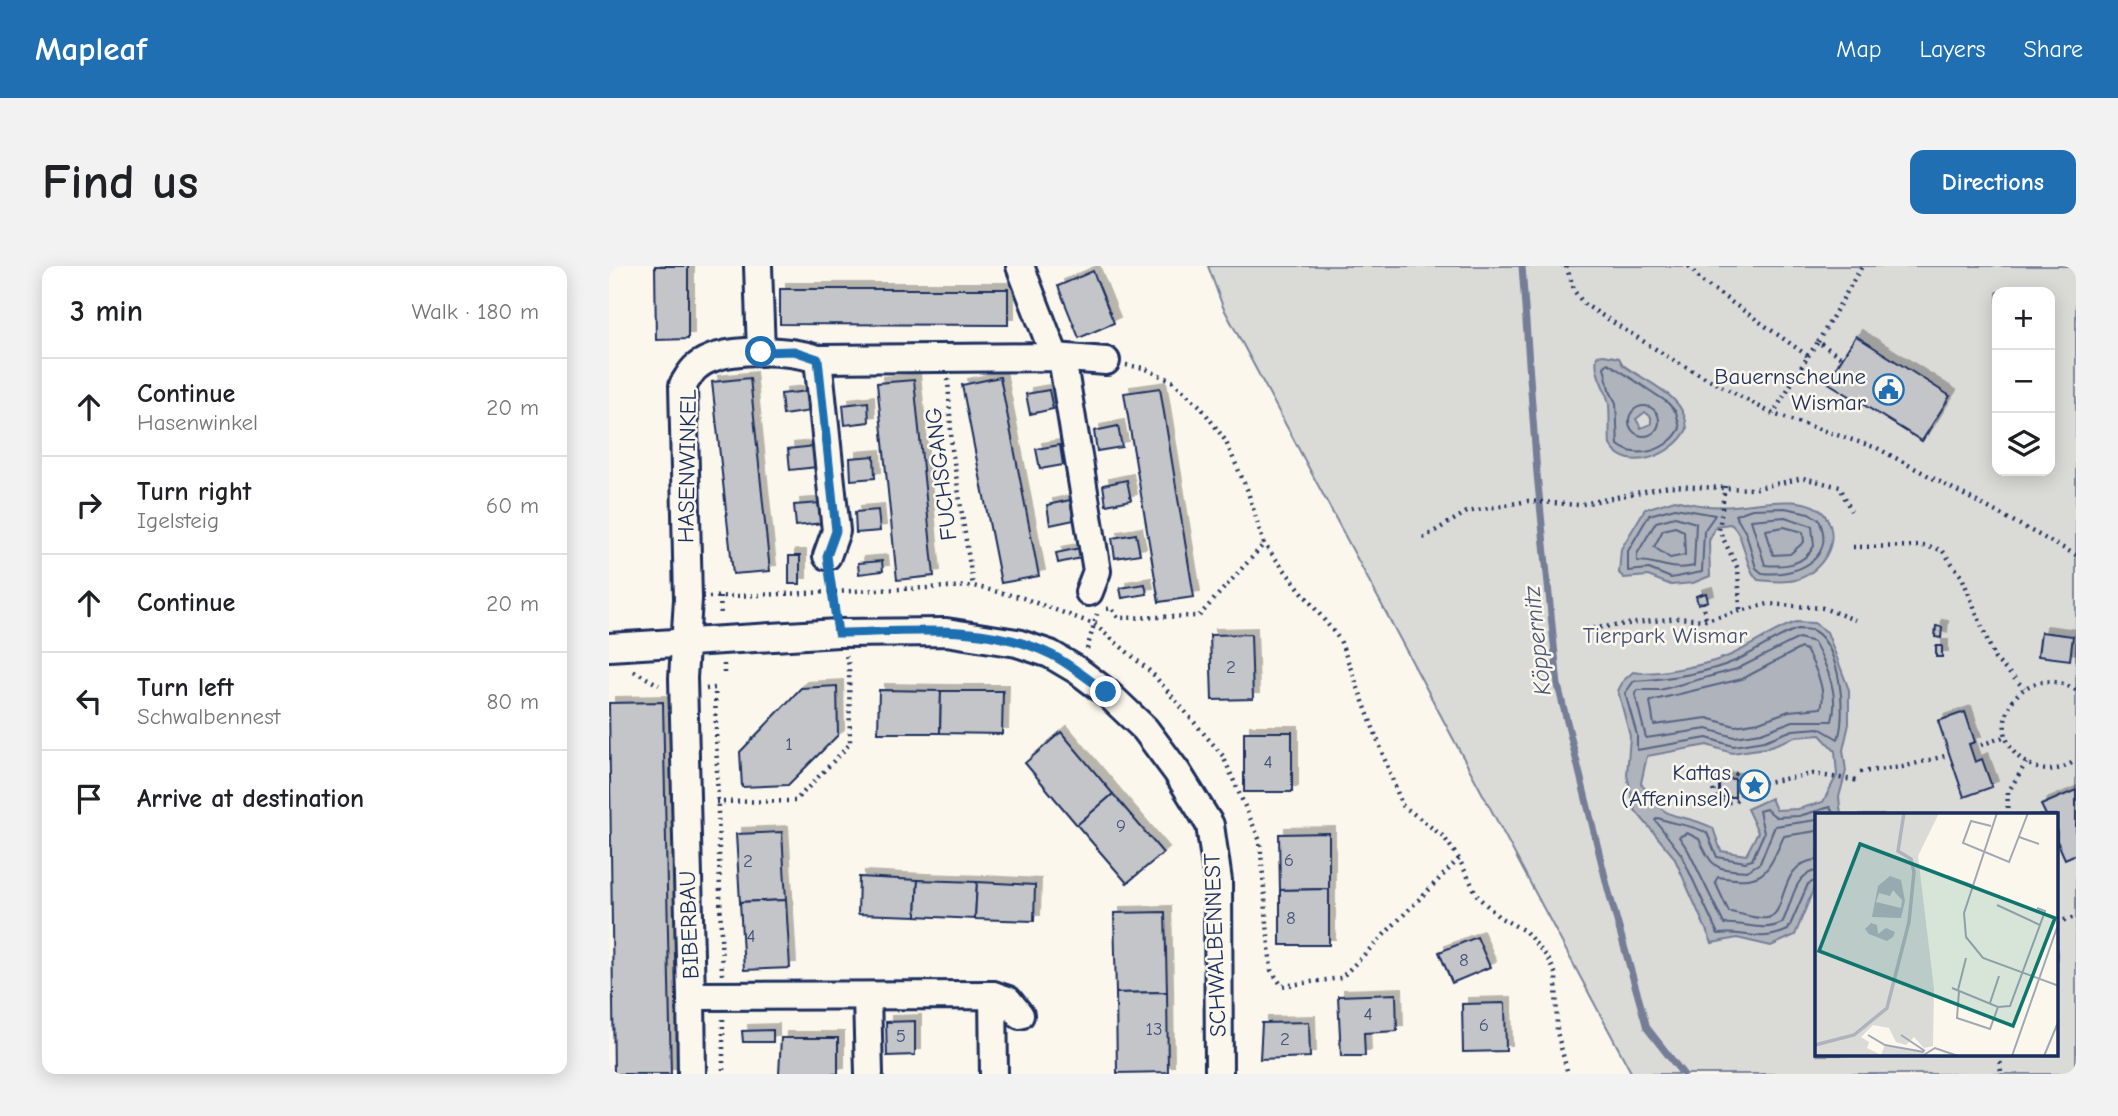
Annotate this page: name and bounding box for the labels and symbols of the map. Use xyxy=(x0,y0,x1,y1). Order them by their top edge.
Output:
route start xyxy=(745,336,776,367)
place label: Bauernscheune Wismar xyxy=(1714,363,1867,416)
public building icon: Bauernscheune Wismar xyxy=(1872,372,1906,406)
street label: HASENWINKEL xyxy=(672,388,702,543)
street label: FUCHSGANG xyxy=(919,406,963,542)
water label: Köppernitz xyxy=(1517,584,1557,697)
park label: Tierpark Wismar xyxy=(1583,622,1748,649)
house number: 2 xyxy=(1226,656,1236,678)
route end xyxy=(1090,676,1121,707)
house number: 1 xyxy=(785,733,793,755)
house number: 4 xyxy=(1263,751,1273,773)
place label: Kattas (Affeninsel) xyxy=(1621,759,1731,812)
place icon: Kattas (Affeninsel) xyxy=(1737,768,1771,802)
inset map xyxy=(1815,813,2059,1056)
house number: 9 xyxy=(1116,815,1126,837)
house number: 6 xyxy=(1284,849,1294,871)
house number: 2 xyxy=(743,850,753,872)
street label: SCHWALBENNEST xyxy=(1198,853,1232,1037)
street label: BIBERBAU xyxy=(674,870,704,980)
house number: 8 xyxy=(1286,907,1296,929)
house number: 4 xyxy=(746,925,756,947)
house number: 8 xyxy=(1459,949,1469,971)
house number: 4 xyxy=(1363,1003,1373,1025)
house number: 6 xyxy=(1479,1014,1489,1036)
house number: 13 xyxy=(1145,1018,1163,1040)
house number: 5 xyxy=(896,1025,906,1047)
house number: 2 xyxy=(1280,1028,1290,1050)

